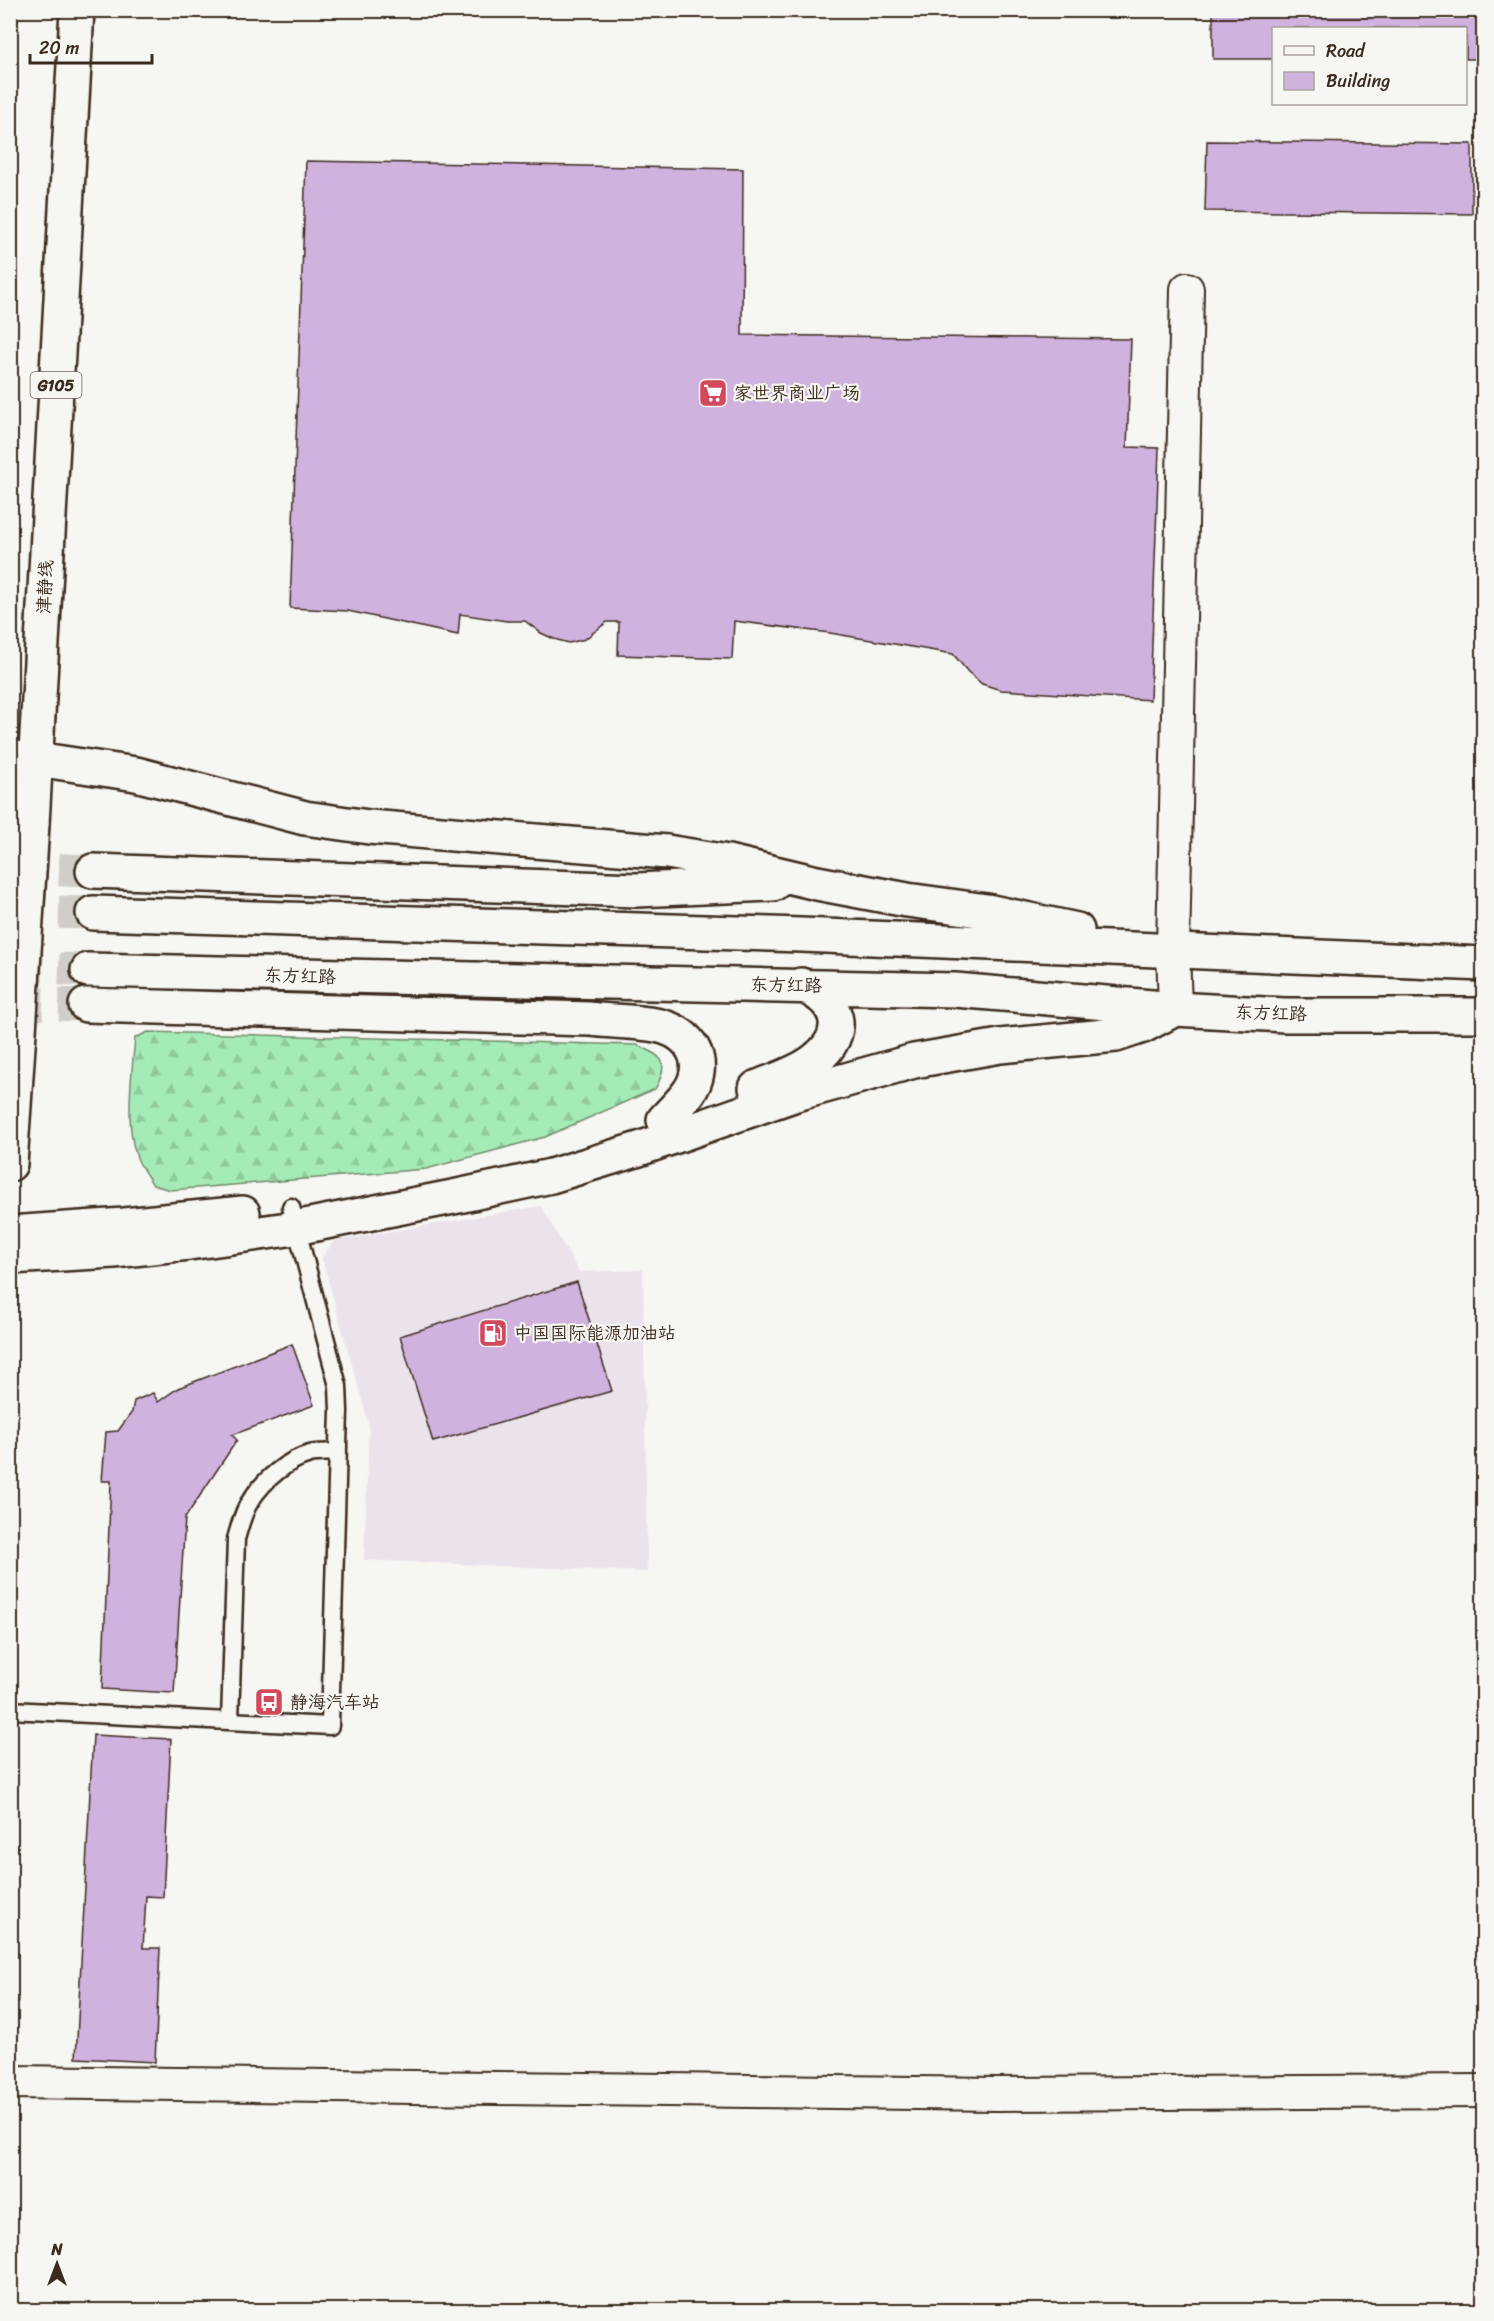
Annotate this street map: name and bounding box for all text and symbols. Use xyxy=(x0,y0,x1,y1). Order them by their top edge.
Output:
scale bar xyxy=(30,27,152,65)
legend xyxy=(1272,27,1467,105)
text: 20 m xyxy=(39,32,79,64)
text: Road xyxy=(1326,35,1366,67)
text: Building xyxy=(1326,65,1390,97)
road number: G105 xyxy=(31,372,82,398)
supermarket icon: 家世界商业广场 xyxy=(697,377,729,409)
place label: 家世界商业广场 xyxy=(734,377,860,409)
street label: 津静线 xyxy=(28,559,62,615)
street label: 东方红路 xyxy=(263,959,337,993)
street label: 东方红路 xyxy=(750,968,822,1002)
street label: 东方红路 xyxy=(1234,996,1308,1030)
fuel station icon: 中国国际能源加油站 xyxy=(477,1317,509,1349)
place label: 中国国际能源加油站 xyxy=(514,1317,676,1349)
bus stop icon: 静海汽车站 xyxy=(253,1686,285,1718)
place label: 静海汽车站 xyxy=(290,1686,380,1718)
north arrow xyxy=(27,2234,87,2294)
text: N xyxy=(50,2235,63,2264)

